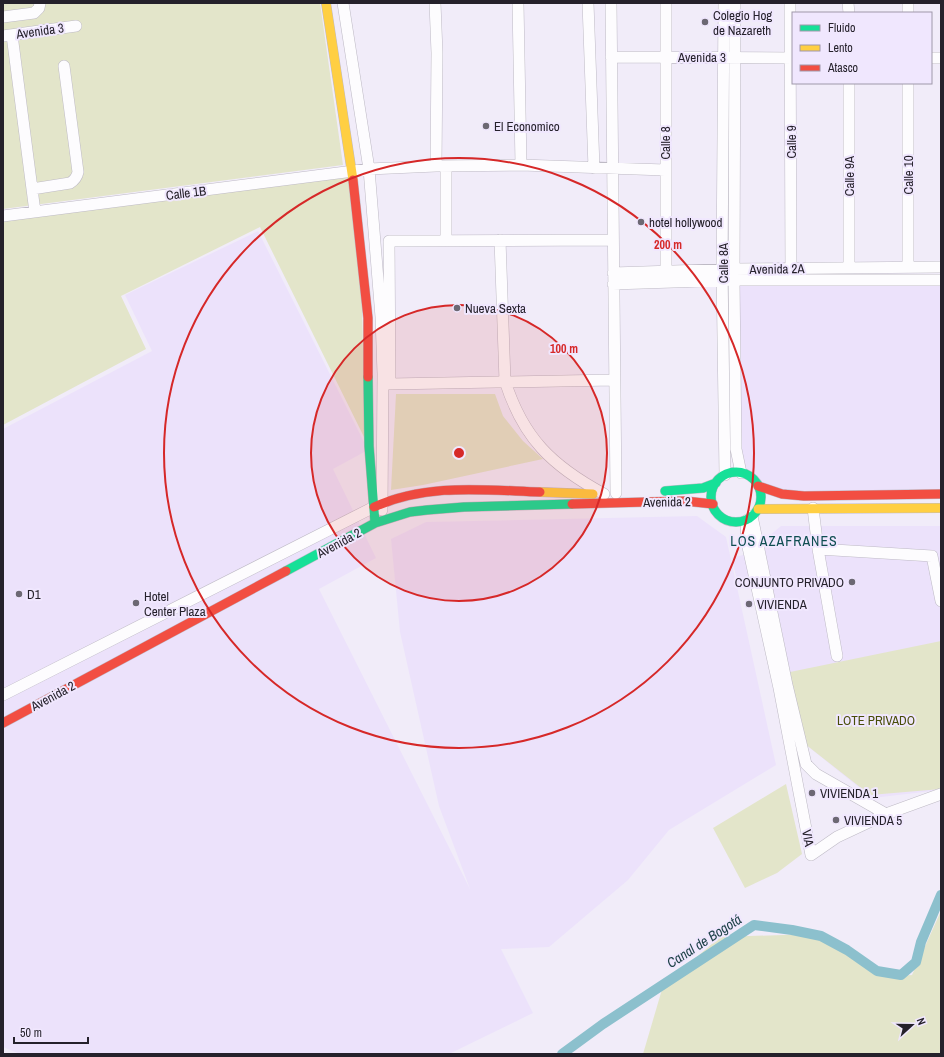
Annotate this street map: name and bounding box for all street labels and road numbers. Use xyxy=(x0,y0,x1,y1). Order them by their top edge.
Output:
street label: Avenida 3 xyxy=(14,19,65,43)
street label: Avenida 3 xyxy=(677,49,726,66)
street label: Calle 9 xyxy=(783,125,800,159)
street label: Calle 8 xyxy=(657,126,674,160)
street label: Calle 9A xyxy=(841,155,858,196)
street label: Calle 10 xyxy=(900,155,917,195)
street label: Calle 1B xyxy=(165,182,207,204)
street label: Calle 8A xyxy=(715,242,732,283)
street label: Avenida 2A xyxy=(748,260,805,278)
street label: Avenida 2 xyxy=(642,493,691,511)
street label: Avenida 2 xyxy=(313,524,364,562)
street label: Avenida 2 xyxy=(27,677,78,715)
street label: VIA xyxy=(798,828,818,849)

